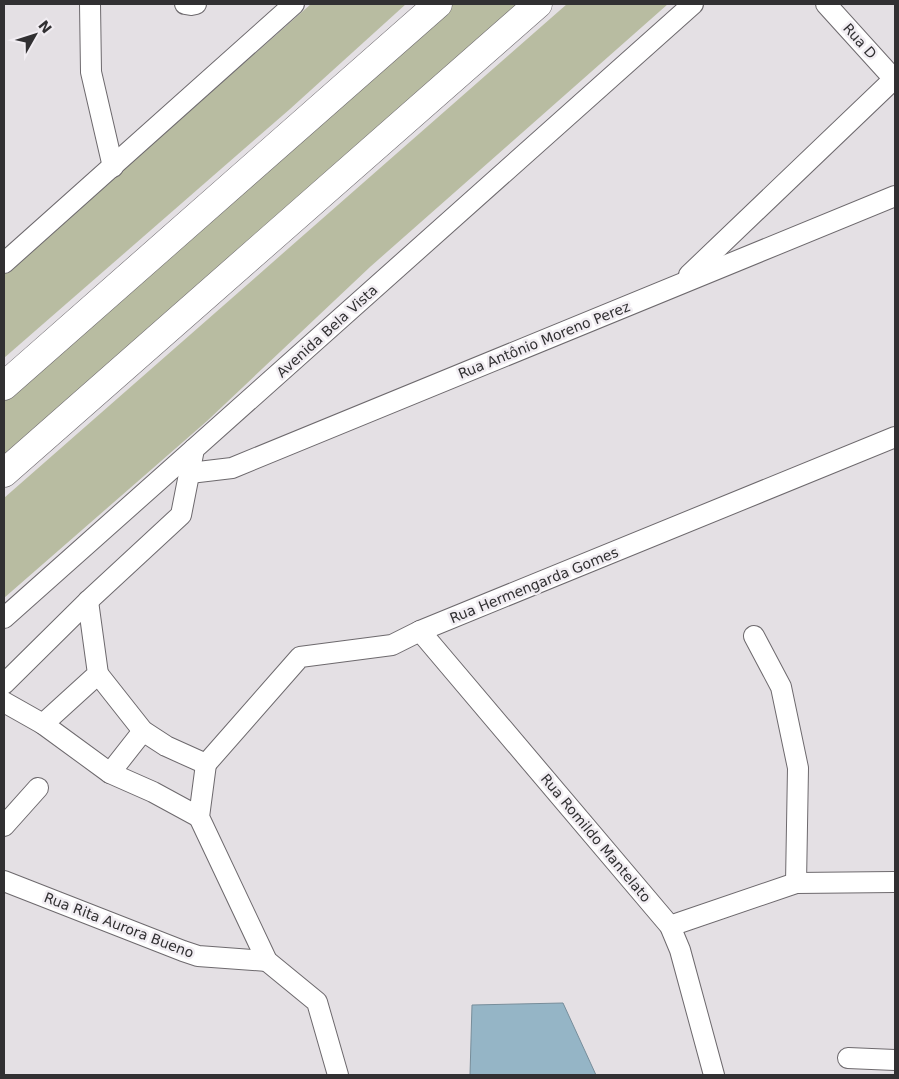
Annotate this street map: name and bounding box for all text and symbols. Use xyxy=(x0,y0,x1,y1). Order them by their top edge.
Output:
north arrow xyxy=(10,10,60,60)
text: N xyxy=(35,17,55,36)
street label: Rua D xyxy=(840,20,880,62)
street label: Avenida Bela Vista xyxy=(273,282,381,380)
street label: Rua Antônio Moreno Perez xyxy=(456,298,632,382)
street label: Rua Hermengarda Gomes xyxy=(447,544,621,626)
street label: Rua Romildo Mantelato xyxy=(538,771,654,905)
street label: Rua Rita Aurora Bueno xyxy=(42,889,196,961)

